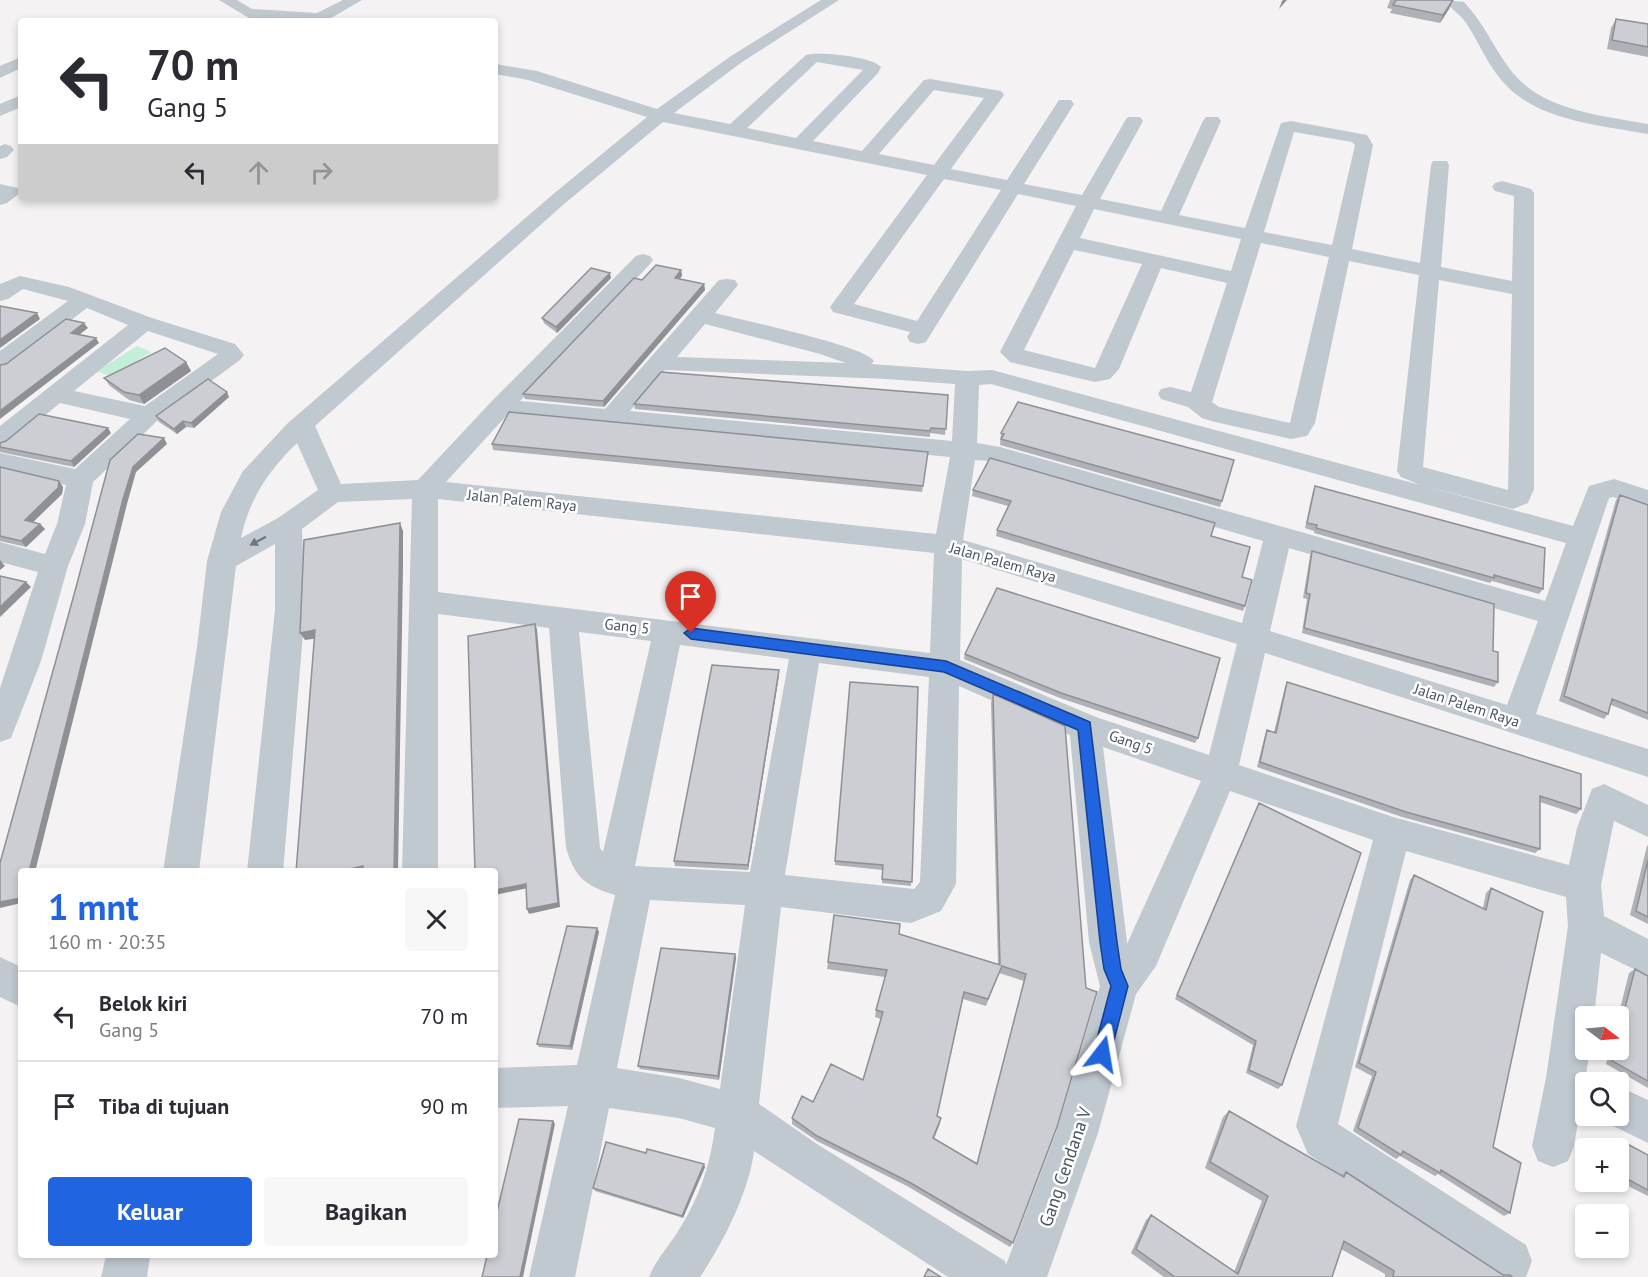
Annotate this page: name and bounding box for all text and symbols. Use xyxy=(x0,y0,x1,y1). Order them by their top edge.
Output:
text: 70 m xyxy=(147,37,239,92)
icon: left xyxy=(48,42,126,120)
text: Gang 5 xyxy=(147,90,228,124)
icon: left xyxy=(179,156,212,189)
icon: ahead xyxy=(242,156,275,189)
icon: right xyxy=(305,156,338,189)
street label: Jalan Palem Raya xyxy=(465,485,578,515)
one-way arrow xyxy=(249,536,266,546)
street label: Jalan Palem Raya xyxy=(947,537,1058,586)
pin xyxy=(665,571,716,633)
icon: arrive xyxy=(674,580,707,613)
street label: Gang 5 xyxy=(604,614,650,638)
street label: Jalan Palem Raya xyxy=(1411,679,1522,731)
street label: Gang 5 xyxy=(1107,726,1155,758)
text: 1 mnt xyxy=(48,883,139,930)
button: close xyxy=(405,888,468,951)
text: 160 m · 20:35 xyxy=(48,929,166,955)
text: Belok kiri xyxy=(99,989,188,1017)
icon: left xyxy=(48,1000,81,1033)
text: 70 m xyxy=(420,1002,468,1030)
north arrow xyxy=(1575,1006,1629,1060)
map controls xyxy=(1575,1006,1629,1258)
text: Gang 5 xyxy=(99,1017,159,1043)
position arrow xyxy=(1070,1022,1134,1086)
button: search xyxy=(1575,1072,1629,1126)
icon: arrive xyxy=(48,1090,81,1123)
text: Tiba di tujuan xyxy=(99,1092,229,1120)
text: 90 m xyxy=(420,1092,468,1120)
street label: Gang Cendana V xyxy=(1034,1104,1096,1230)
button: + xyxy=(1575,1138,1629,1192)
button: Keluar xyxy=(48,1177,252,1246)
button: Bagikan xyxy=(264,1177,468,1246)
button: − xyxy=(1575,1204,1629,1258)

